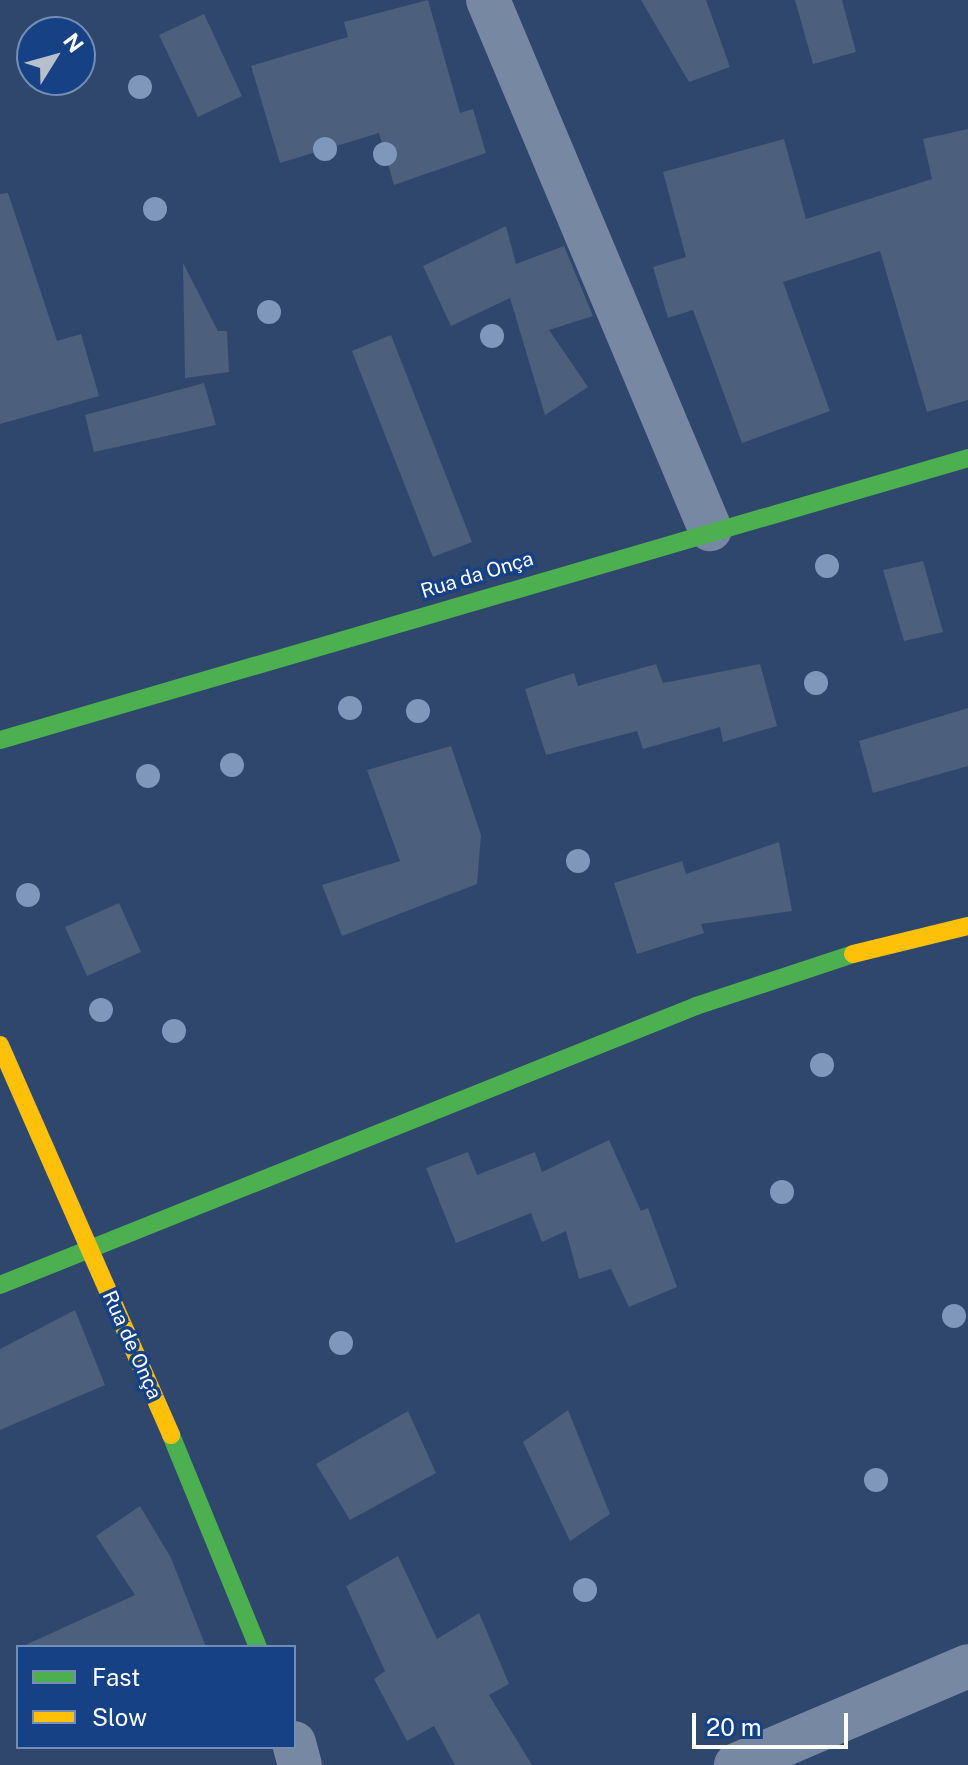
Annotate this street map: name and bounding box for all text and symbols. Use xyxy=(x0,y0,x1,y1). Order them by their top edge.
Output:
north arrow xyxy=(16,16,96,96)
text: N xyxy=(58,28,89,57)
street label: Rua da Onça xyxy=(418,546,536,604)
street label: Rua de Onça xyxy=(97,1287,167,1403)
legend xyxy=(16,1645,296,1749)
text: Fast xyxy=(92,1663,140,1691)
scale bar xyxy=(696,1697,852,1747)
text: Slow xyxy=(92,1703,147,1731)
text: 20 m xyxy=(706,1713,762,1741)

